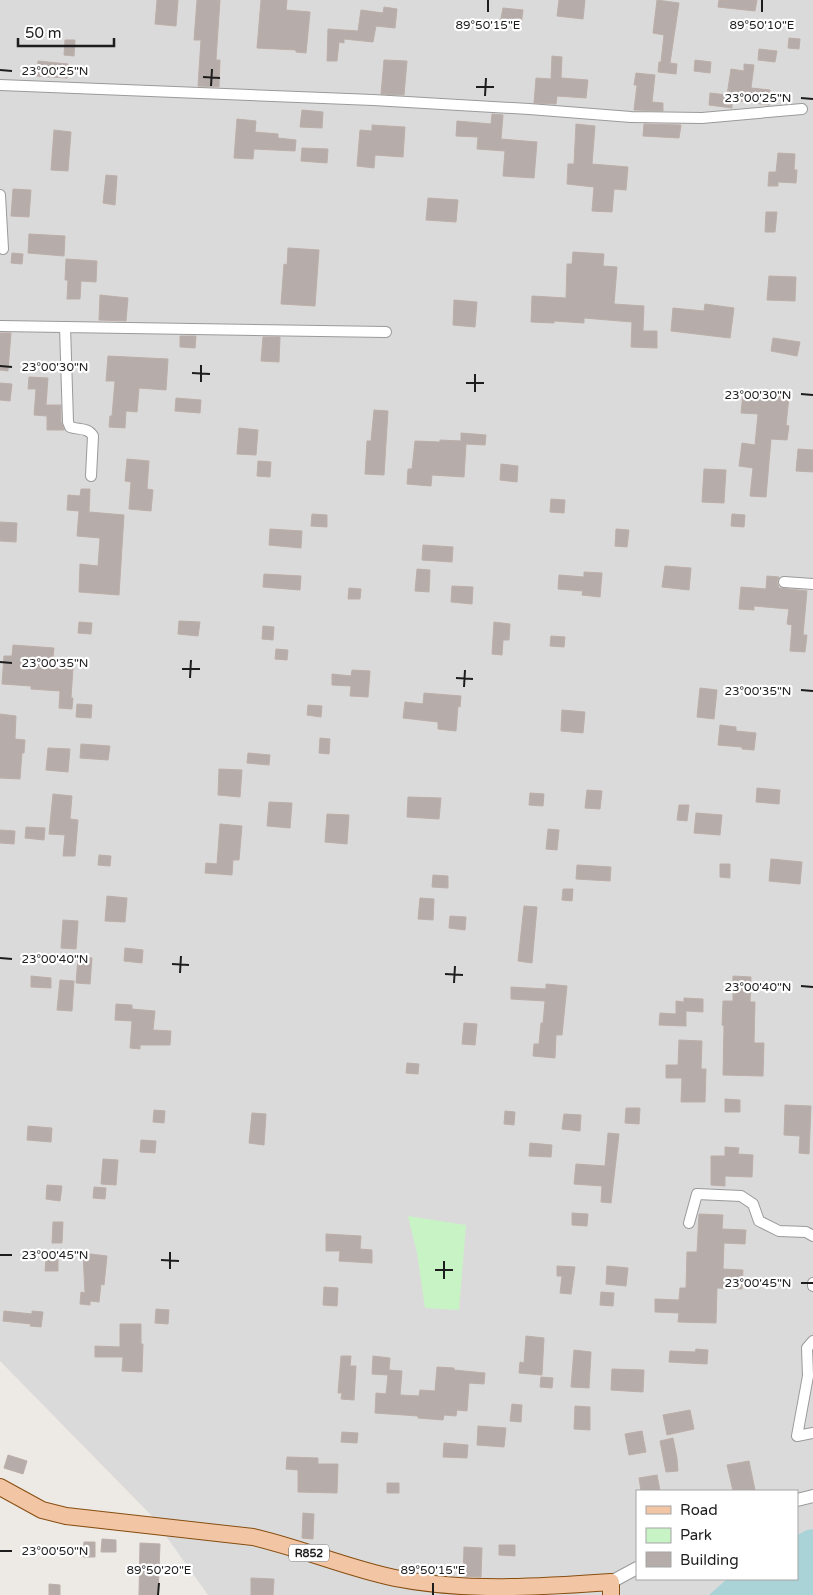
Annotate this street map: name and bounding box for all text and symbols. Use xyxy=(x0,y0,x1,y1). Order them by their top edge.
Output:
scale bar xyxy=(18,15,114,47)
text: 89°50'15"E xyxy=(455,18,521,32)
text: 89°50'10"E xyxy=(729,18,795,32)
text: 50 m xyxy=(25,24,62,42)
text: 23°00'25"N xyxy=(22,64,89,78)
text: 23°00'25"N xyxy=(725,91,792,105)
text: 23°00'30"N xyxy=(22,360,89,374)
text: 23°00'30"N xyxy=(725,388,792,402)
text: 23°00'35"N xyxy=(22,656,89,670)
text: 23°00'35"N xyxy=(725,684,792,698)
text: 23°00'40"N xyxy=(22,952,89,966)
text: 23°00'40"N xyxy=(725,980,792,994)
text: 23°00'45"N xyxy=(22,1248,89,1262)
text: 23°00'45"N xyxy=(725,1276,792,1290)
legend xyxy=(636,1490,798,1580)
text: Road xyxy=(680,1501,718,1519)
text: Park xyxy=(680,1526,712,1544)
text: 23°00'50"N xyxy=(22,1544,89,1558)
road number: R852 xyxy=(289,1545,329,1562)
text: Building xyxy=(680,1551,739,1569)
text: 89°50'20"E xyxy=(126,1563,192,1577)
text: 89°50'15"E xyxy=(400,1563,466,1577)

